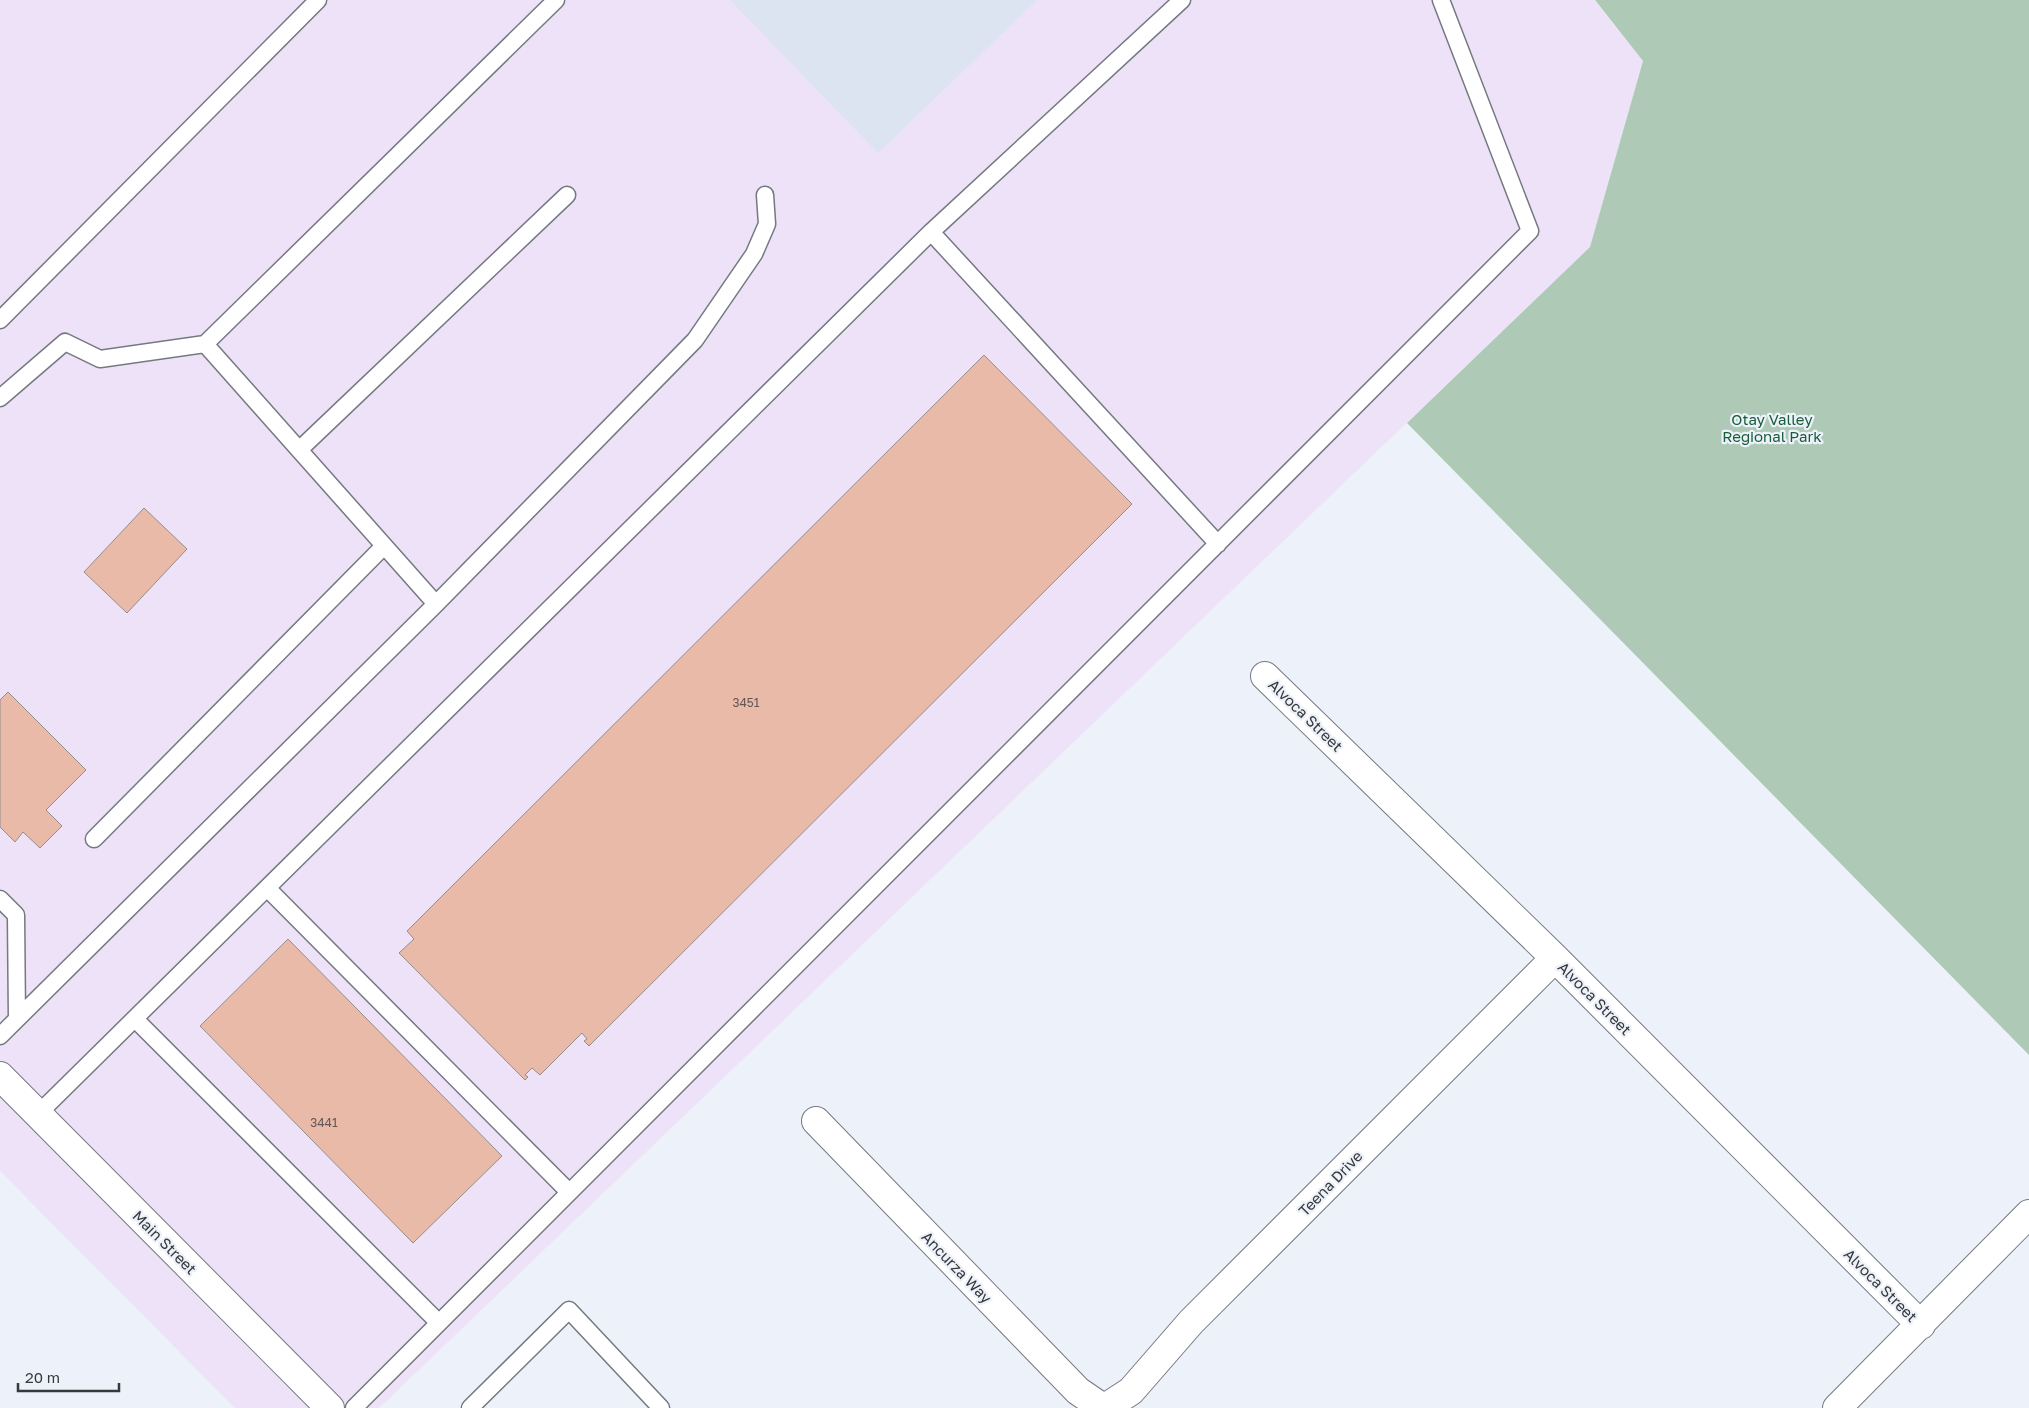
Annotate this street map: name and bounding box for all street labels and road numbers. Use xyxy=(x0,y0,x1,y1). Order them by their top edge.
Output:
street label: Alvoca Street xyxy=(1265,675,1347,755)
street label: Alvoca Street xyxy=(1555,958,1635,1038)
street label: Teena Drive xyxy=(1294,1146,1366,1219)
street label: Main Street xyxy=(129,1206,201,1278)
street label: Ancurza Way xyxy=(918,1227,996,1307)
street label: Alvoca Street xyxy=(1841,1245,1921,1325)

